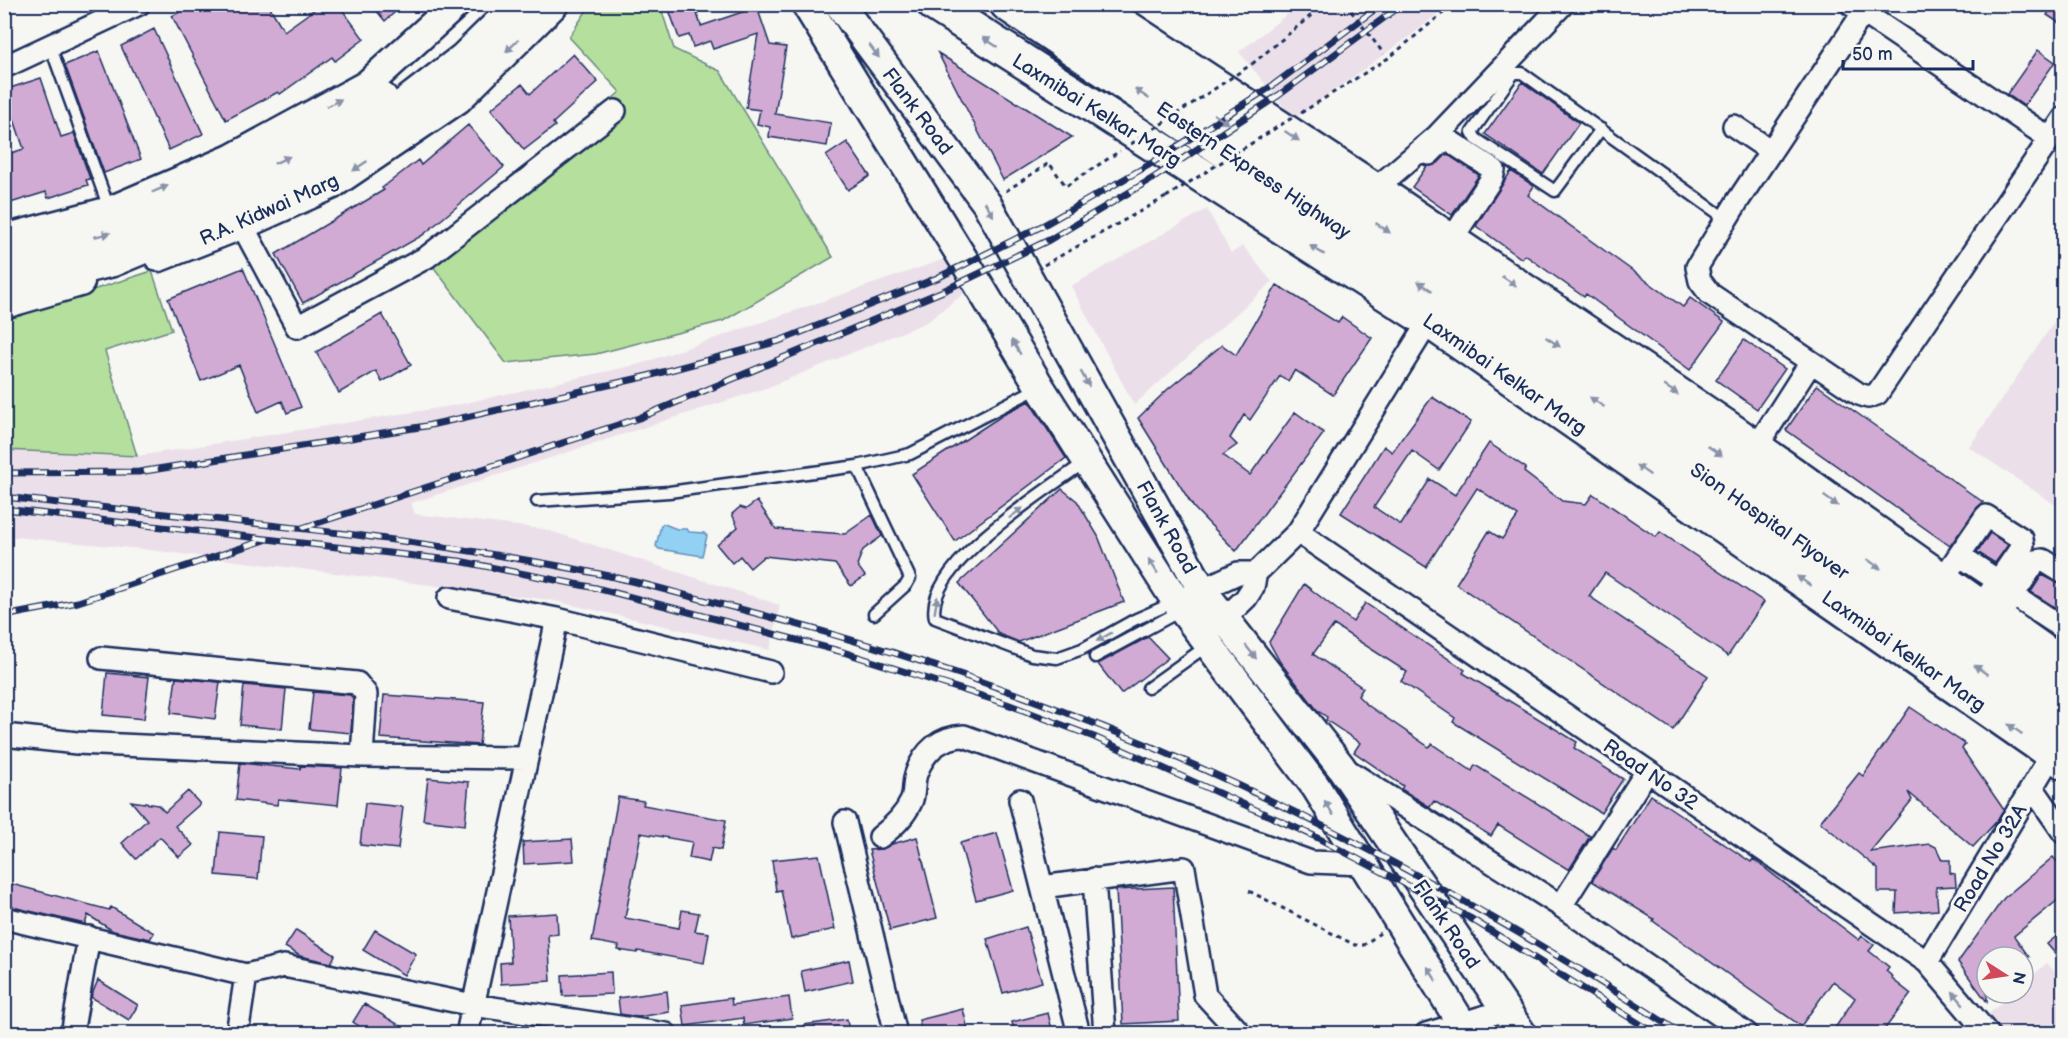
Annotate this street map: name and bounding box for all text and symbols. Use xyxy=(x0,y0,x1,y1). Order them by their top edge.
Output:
scale bar xyxy=(1843,33,1974,71)
one-way arrow xyxy=(982,37,998,48)
one-way arrow xyxy=(506,38,520,52)
one-way arrow xyxy=(868,43,880,59)
text: 50 m xyxy=(1852,44,1893,65)
street label: Laxmibai Kelkar Marg xyxy=(1008,49,1185,173)
street label: Flank Road xyxy=(877,63,958,160)
one-way arrow xyxy=(1134,88,1150,100)
street label: Eastern Express Highway xyxy=(1152,97,1355,245)
one-way arrow xyxy=(326,98,343,108)
one-way arrow xyxy=(1213,113,1229,124)
one-way arrow xyxy=(1284,130,1300,141)
one-way arrow xyxy=(273,155,291,165)
one-way arrow xyxy=(352,160,368,172)
street label: R.A. Kidwai Marg xyxy=(196,169,343,251)
one-way arrow xyxy=(151,185,168,194)
one-way arrow xyxy=(984,201,995,217)
one-way arrow xyxy=(1375,222,1391,233)
one-way arrow xyxy=(93,230,111,240)
one-way arrow xyxy=(1309,245,1325,256)
one-way arrow xyxy=(1501,275,1517,286)
one-way arrow xyxy=(1417,280,1433,291)
street label: Laxmibai Kelkar Marg xyxy=(1418,309,1591,441)
one-way arrow xyxy=(1545,337,1562,348)
one-way arrow xyxy=(1011,338,1021,355)
one-way arrow xyxy=(1079,371,1090,387)
one-way arrow xyxy=(1662,384,1678,396)
one-way arrow xyxy=(1589,397,1605,408)
one-way arrow xyxy=(1707,445,1723,457)
street label: Sion Hospital Flyover xyxy=(1685,458,1854,586)
one-way arrow xyxy=(1636,464,1652,476)
street label: Flank Road xyxy=(1131,477,1201,578)
one-way arrow xyxy=(1822,495,1838,507)
one-way arrow xyxy=(1008,507,1024,520)
one-way arrow xyxy=(1148,558,1159,574)
one-way arrow xyxy=(1866,558,1882,570)
one-way arrow xyxy=(1796,575,1812,587)
street label: Laxmibai Kelkar Marg xyxy=(1817,586,1990,718)
one-way arrow xyxy=(932,595,941,614)
one-way arrow xyxy=(1096,631,1113,641)
one-way arrow xyxy=(1245,644,1258,660)
one-way arrow xyxy=(1973,664,1989,676)
one-way arrow xyxy=(2008,723,2024,735)
street label: Road No 32 xyxy=(1598,734,1703,816)
street label: Road No 32A xyxy=(1949,799,2033,917)
one-way arrow xyxy=(1324,800,1335,816)
street label: Flank Road xyxy=(1408,875,1485,974)
north arrow xyxy=(1975,945,2035,1005)
one-way arrow xyxy=(1426,966,1437,982)
text: N xyxy=(2008,970,2029,986)
one-way arrow xyxy=(1951,990,1964,1006)

